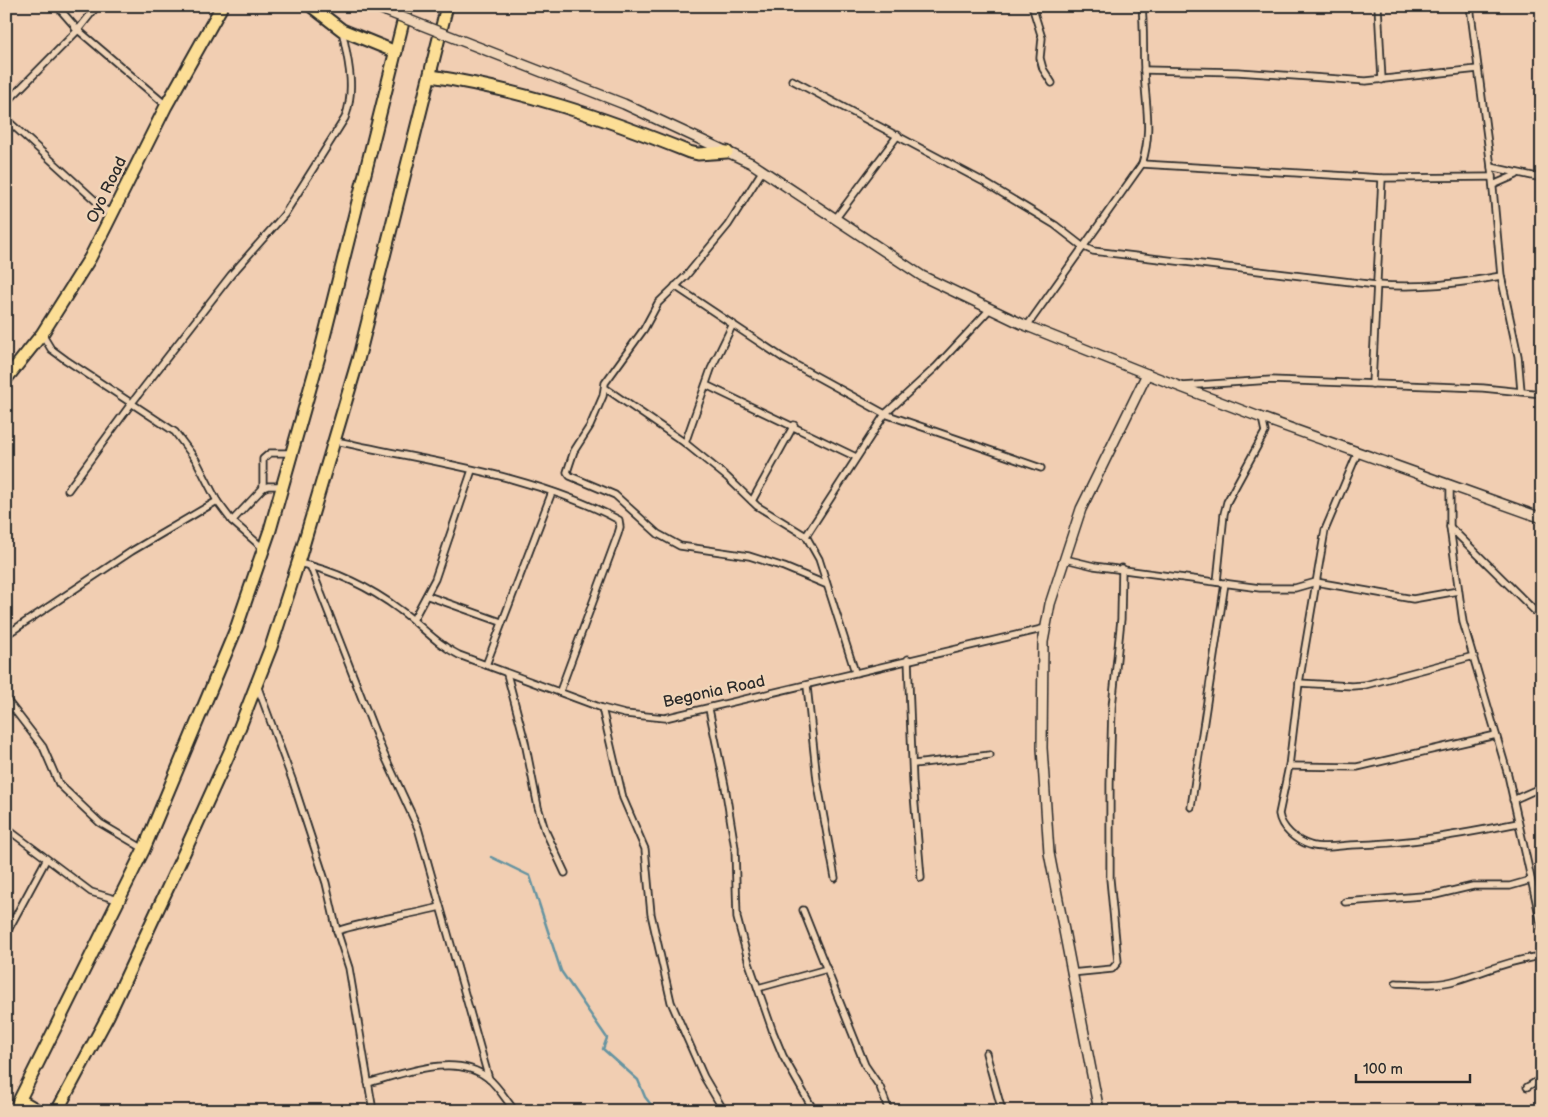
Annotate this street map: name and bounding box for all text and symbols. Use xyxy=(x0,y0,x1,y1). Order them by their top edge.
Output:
street label: Oyo Road xyxy=(83,154,131,226)
street label: Begonia Road xyxy=(661,672,767,712)
scale bar xyxy=(1356,1052,1469,1084)
text: 100 m xyxy=(1363,1060,1403,1079)

